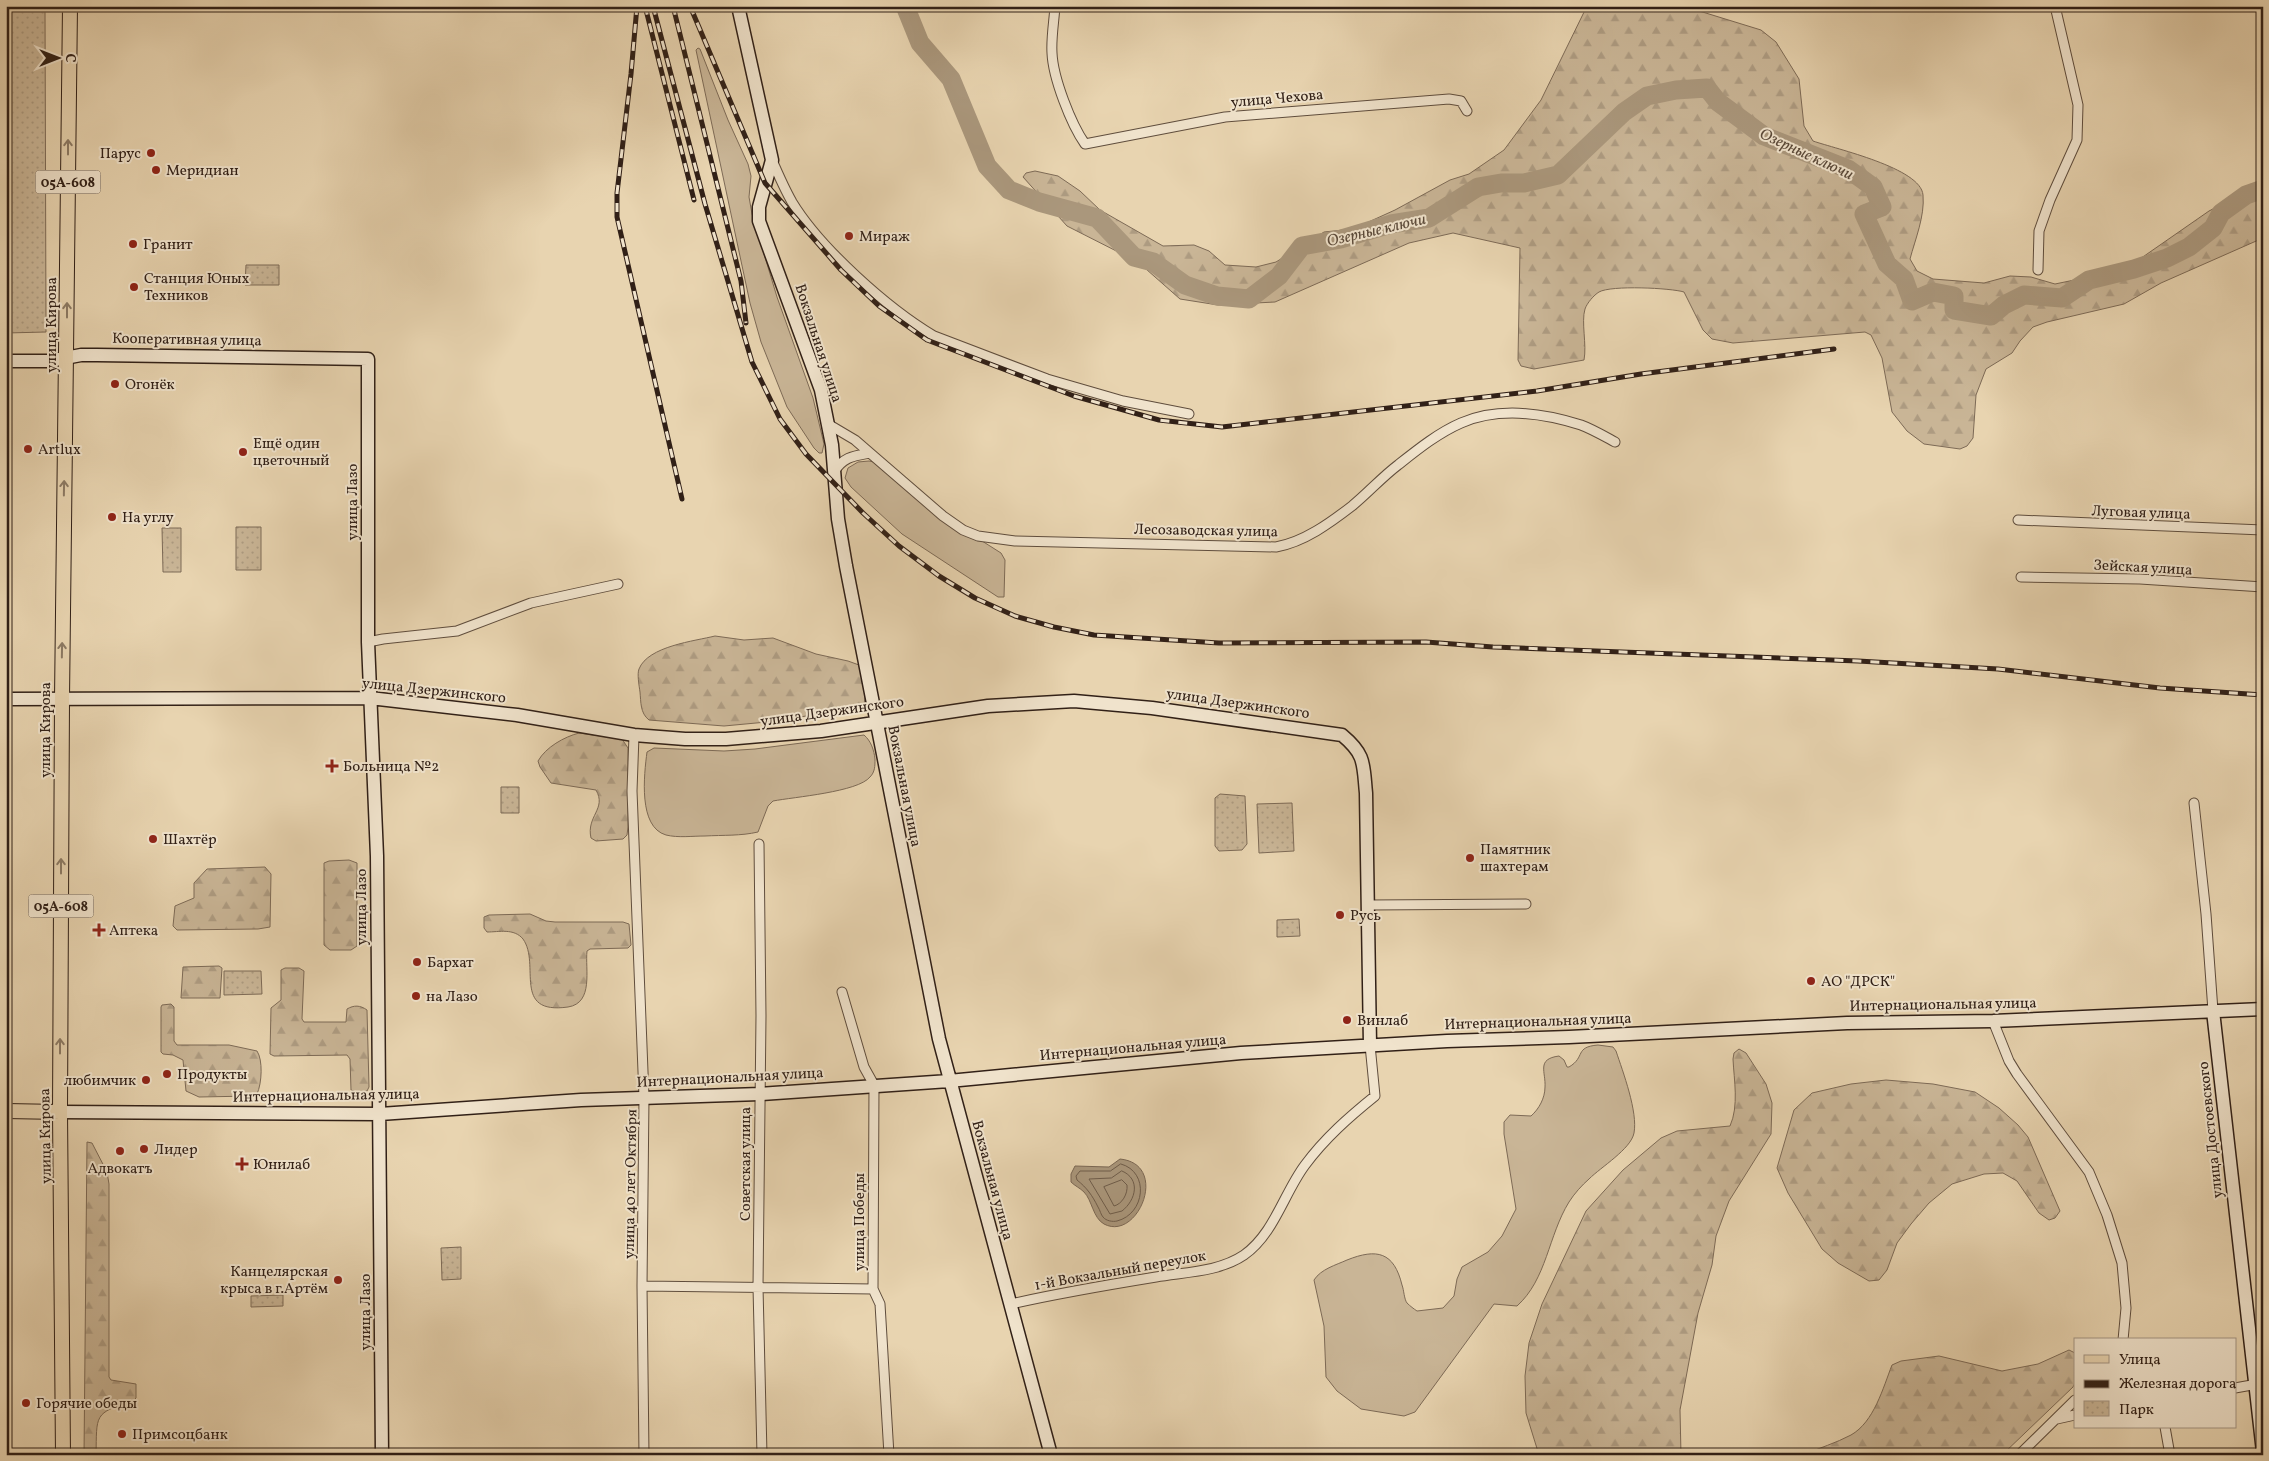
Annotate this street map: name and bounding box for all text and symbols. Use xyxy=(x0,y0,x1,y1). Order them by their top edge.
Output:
north arrow xyxy=(32,32,82,82)
text: С xyxy=(60,53,79,63)
street label: улица Чехова xyxy=(1230,85,1324,114)
water label: Озерные ключи xyxy=(1756,123,1857,186)
one-way arrow xyxy=(63,139,73,156)
place label: Парус xyxy=(100,144,141,165)
marker: Парус xyxy=(145,147,157,159)
place label: Меридиан xyxy=(166,161,239,182)
marker: Меридиан xyxy=(150,164,162,176)
road number: 05А-608 xyxy=(36,170,100,193)
water label: Озерные ключи xyxy=(1325,209,1428,253)
place label: Мираж xyxy=(859,227,910,248)
marker: Мираж xyxy=(843,230,855,242)
place label: Гранит xyxy=(143,235,193,256)
marker: Гранит xyxy=(127,238,139,250)
place label: Станция Юных Техников xyxy=(144,269,250,307)
street label: улица Кирова xyxy=(42,277,63,373)
marker: Станция Юных Техников xyxy=(128,281,140,293)
street label: Вокзальная улица xyxy=(789,281,847,405)
one-way arrow xyxy=(62,302,72,318)
street label: Кооперативная улица xyxy=(112,329,262,352)
place label: Огонёк xyxy=(125,375,175,396)
marker: Огонёк xyxy=(109,378,121,390)
place label: Ещё один цветочный xyxy=(253,434,329,472)
place label: Artlux xyxy=(38,440,81,461)
marker: Artlux xyxy=(22,443,34,455)
marker: Ещё один цветочный xyxy=(237,446,249,458)
street label: улица Лазо xyxy=(343,464,364,540)
one-way arrow xyxy=(59,480,69,496)
street label: Луговая улица xyxy=(2091,501,2191,526)
place label: На углу xyxy=(122,508,174,529)
marker: На углу xyxy=(106,511,118,523)
street label: Лесозаводская улица xyxy=(1134,520,1278,543)
street label: Зейская улица xyxy=(2093,555,2193,582)
one-way arrow xyxy=(57,643,67,659)
street label: улица Дзержинского xyxy=(361,673,507,709)
street label: улица Кирова xyxy=(36,682,57,778)
street label: улица Дзержинского xyxy=(1165,684,1311,725)
street label: улица Дзержинского xyxy=(759,692,905,733)
street label: Вокзальная улица xyxy=(881,724,926,849)
place label: Больница №2 xyxy=(343,757,439,778)
marker: Больница №2 xyxy=(325,759,339,773)
place label: Шахтёр xyxy=(163,830,217,851)
marker: Шахтёр xyxy=(147,833,159,845)
place label: Памятник шахтерам xyxy=(1480,840,1550,878)
marker: Памятник шахтерам xyxy=(1464,852,1476,864)
one-way arrow xyxy=(56,858,66,874)
street label: улица Лазо xyxy=(352,869,373,945)
road number: 05А-608 xyxy=(28,894,94,918)
place label: Русь xyxy=(1350,906,1381,927)
marker: Русь xyxy=(1334,909,1346,921)
place label: Аптека xyxy=(109,921,158,942)
marker: Аптека xyxy=(93,924,105,936)
place label: Бархат xyxy=(427,953,474,974)
marker: Бархат xyxy=(411,956,423,968)
place label: АО "ДРСК" xyxy=(1821,972,1895,993)
marker: АО "ДРСК" xyxy=(1805,975,1817,987)
place label: на Лазо xyxy=(426,987,478,1008)
marker: на Лазо xyxy=(410,990,422,1002)
street label: Интернациональная улица xyxy=(1849,993,2037,1018)
street label: Интернациональная улица xyxy=(1444,1009,1632,1036)
place label: Винлаб xyxy=(1357,1011,1408,1032)
marker: Винлаб xyxy=(1341,1014,1353,1026)
street label: Интернациональная улица xyxy=(1039,1030,1227,1067)
one-way arrow xyxy=(55,1038,65,1054)
street label: улица Достоевского xyxy=(2194,1060,2229,1199)
street label: Интернациональная улица xyxy=(636,1063,824,1094)
place label: Продукты xyxy=(177,1065,248,1086)
marker: Продукты xyxy=(161,1068,173,1080)
place label: любимчик xyxy=(64,1071,136,1092)
marker: любимчик xyxy=(140,1074,152,1086)
street label: Интернациональная улица xyxy=(232,1084,420,1109)
street label: улица Кирова xyxy=(35,1088,58,1184)
street label: Советская улица xyxy=(736,1107,757,1221)
street label: улица 40 лет Октября xyxy=(620,1109,643,1259)
street label: Вокзальная улица xyxy=(965,1118,1018,1243)
place label: Лидер xyxy=(154,1140,197,1161)
marker: Лидер xyxy=(138,1143,150,1155)
marker: Адвокатъ xyxy=(114,1145,126,1157)
place label: Юнилаб xyxy=(253,1155,310,1176)
marker: Юнилаб xyxy=(235,1157,249,1171)
place label: Адвокатъ xyxy=(87,1159,153,1180)
street label: улица Победы xyxy=(850,1173,871,1271)
street label: 1-й Вокзальный переулок xyxy=(1033,1246,1208,1297)
place label: Канцелярская крыса в г.Артём xyxy=(220,1262,328,1300)
marker: Канцелярская крыса в г.Артём xyxy=(332,1274,344,1286)
street label: улица Лазо xyxy=(356,1274,377,1350)
legend xyxy=(2074,1338,2236,1428)
text: Улица xyxy=(2119,1350,2161,1371)
text: Железная дорога xyxy=(2119,1374,2236,1395)
place label: Горячие обеды xyxy=(36,1394,137,1415)
marker: Горячие обеды xyxy=(20,1397,32,1409)
text: Парк xyxy=(2119,1400,2154,1421)
place label: Примсоцбанк xyxy=(132,1425,228,1446)
marker: Примсоцбанк xyxy=(116,1428,128,1440)

